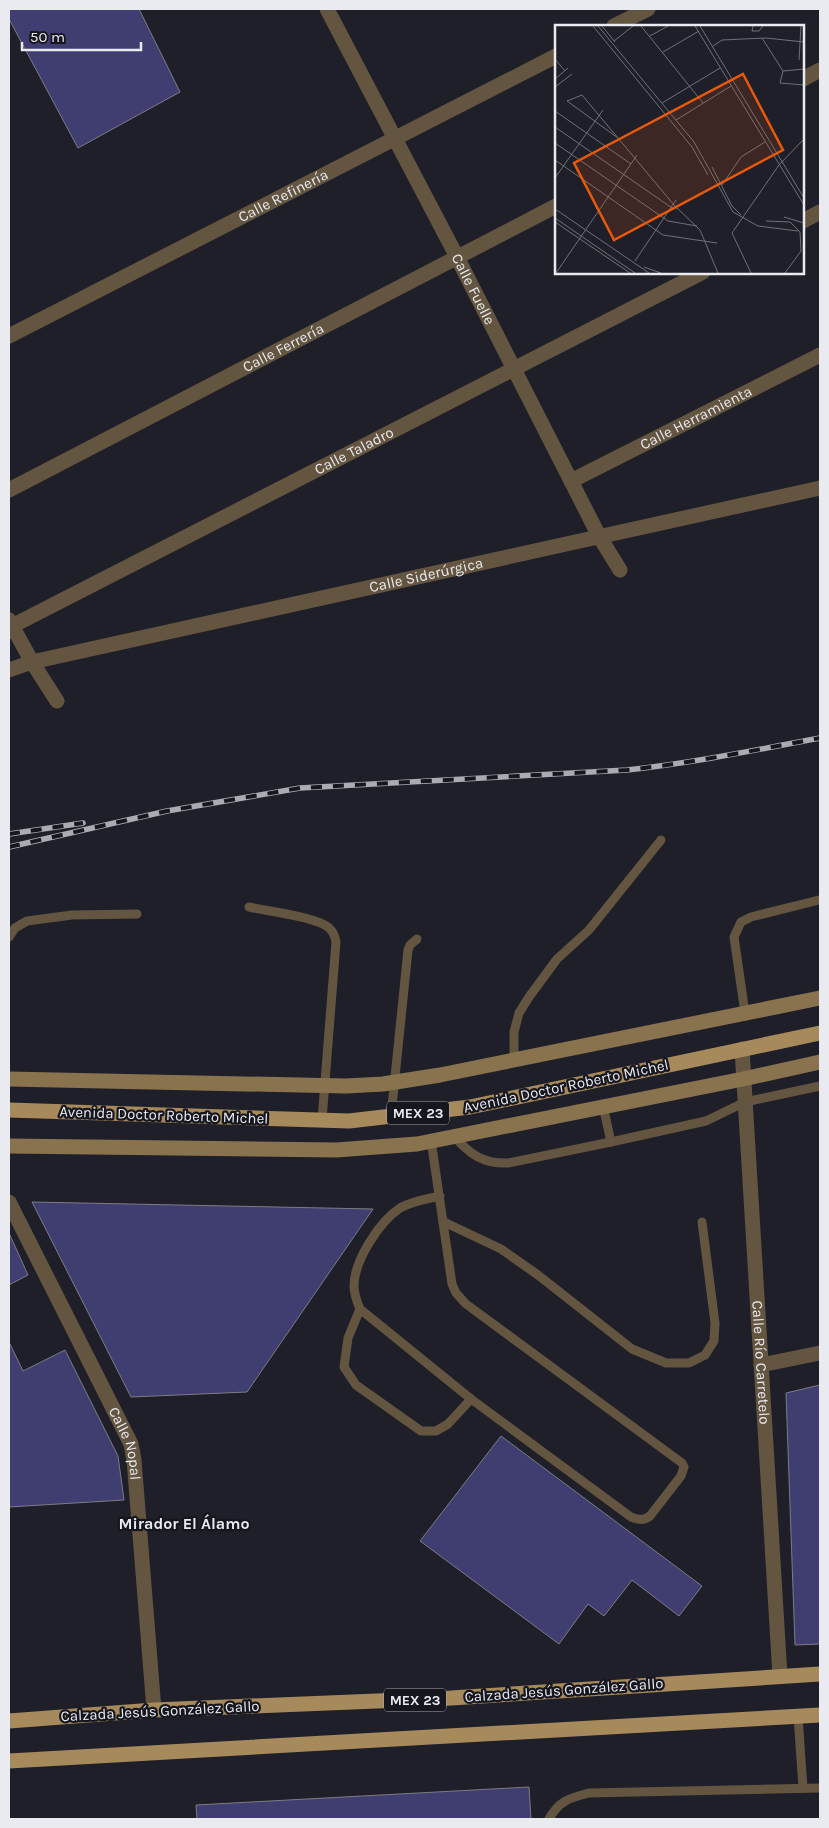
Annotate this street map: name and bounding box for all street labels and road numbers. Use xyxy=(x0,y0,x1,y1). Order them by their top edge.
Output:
street label: Calle Refinería xyxy=(235,165,331,226)
street label: Calle Fuelle xyxy=(448,250,499,328)
street label: Calle Ferrería xyxy=(240,319,327,376)
street label: Calle Herramienta xyxy=(637,382,755,454)
street label: Calle Taladro xyxy=(311,423,397,479)
street label: Calle Siderúrgica xyxy=(368,554,485,596)
street label: Avenida Doctor Roberto Michel xyxy=(462,1055,670,1117)
street label: Avenida Doctor Roberto Michel xyxy=(59,1102,269,1128)
road number: MEX 23 xyxy=(387,1102,449,1124)
street label: Calle Río Carretelo xyxy=(748,1300,774,1425)
street label: Calle Nopal xyxy=(105,1404,145,1481)
street label: Calzada Jesús González Gallo xyxy=(464,1674,664,1706)
road number: MEX 23 xyxy=(384,1688,446,1712)
street label: Calzada Jesús González Gallo xyxy=(60,1697,260,1725)

